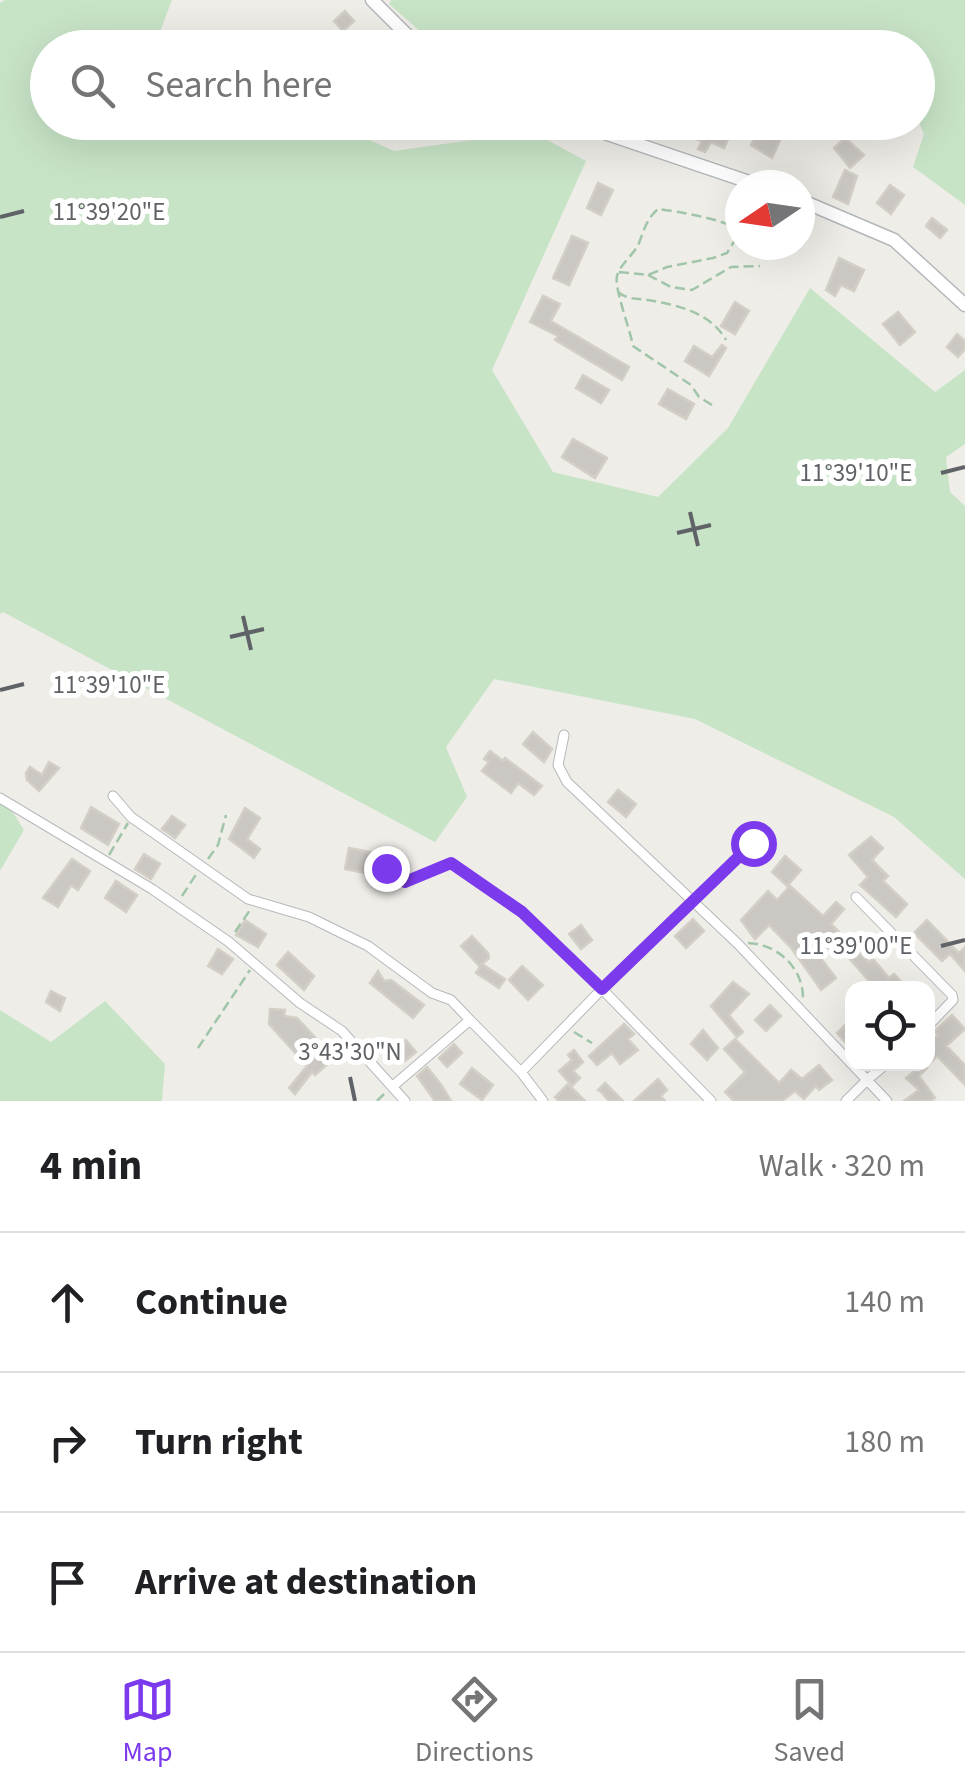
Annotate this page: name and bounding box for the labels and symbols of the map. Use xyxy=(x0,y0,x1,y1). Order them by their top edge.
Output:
north arrow xyxy=(725,170,815,260)
text: 11°39'20"E xyxy=(53,194,165,230)
text: 11°39'10"E xyxy=(800,455,912,491)
text: 11°39'10"E xyxy=(53,667,165,703)
route start xyxy=(731,821,777,867)
route end xyxy=(364,846,410,892)
text: 11°39'00"E xyxy=(800,928,912,964)
text: 3°43'30"N xyxy=(298,1034,402,1070)

